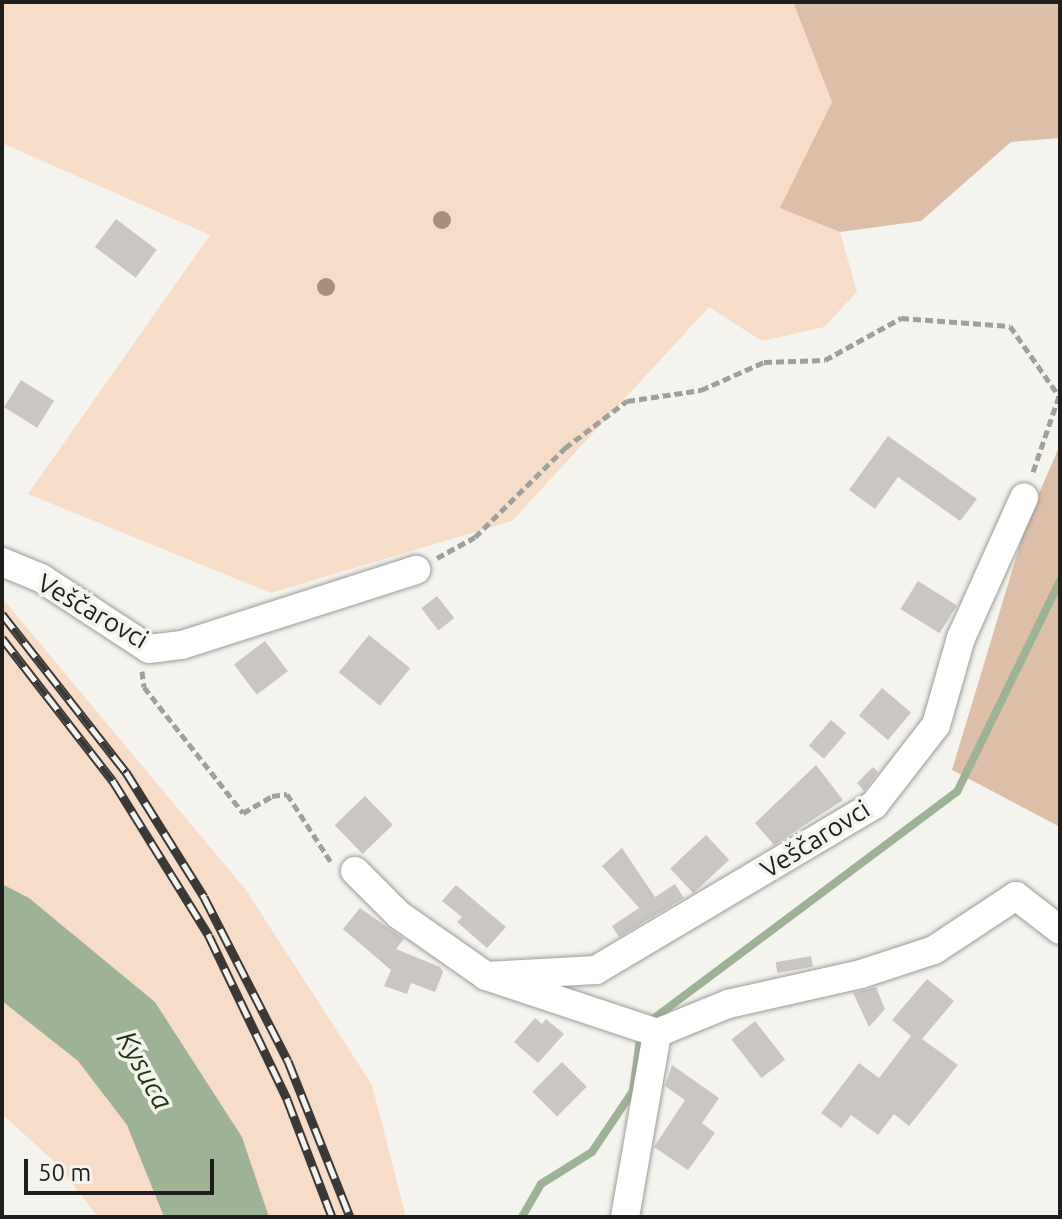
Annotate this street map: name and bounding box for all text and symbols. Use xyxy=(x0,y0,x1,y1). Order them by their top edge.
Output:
street label: Veščarovci xyxy=(32,567,154,655)
street label: Veščarovci xyxy=(755,793,875,885)
water label: Kysuca xyxy=(110,1025,180,1115)
scale bar xyxy=(28,1143,218,1193)
text: 50 m xyxy=(38,1159,91,1186)

